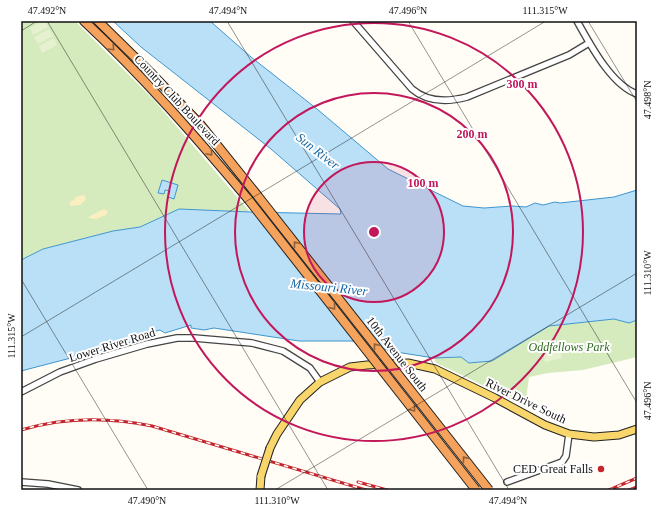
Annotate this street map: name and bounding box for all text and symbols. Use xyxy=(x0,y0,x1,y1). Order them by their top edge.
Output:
text: 47.492°N xyxy=(28,5,66,16)
text: 47.494°N xyxy=(209,5,247,16)
text: 47.496°N xyxy=(389,5,427,16)
text: 111.315°W xyxy=(522,5,568,16)
one-way arrow xyxy=(108,43,115,51)
street label: Country Club Boulevard xyxy=(131,52,223,148)
text: 300 m xyxy=(507,77,538,91)
text: 47.498°N xyxy=(642,81,653,119)
text: 200 m xyxy=(457,127,488,141)
water label: Sun River xyxy=(293,129,343,173)
one-way arrow xyxy=(206,149,213,156)
text: 100 m xyxy=(408,176,439,190)
centre of rings xyxy=(367,225,381,239)
one-way arrow xyxy=(293,242,300,249)
text: 111.310°W xyxy=(642,250,653,296)
water label: Missouri River xyxy=(289,275,369,299)
one-way arrow xyxy=(328,302,335,309)
text: 111.315°W xyxy=(6,313,17,359)
street label: 10th Avenue South xyxy=(363,314,431,394)
street label: Lower River Road xyxy=(67,325,157,365)
park label: Oddfellows Park xyxy=(529,340,610,354)
one-way arrow xyxy=(374,344,381,351)
street label: River Drive South xyxy=(483,375,569,427)
text: 47.496°N xyxy=(642,382,653,420)
one-way arrow xyxy=(408,405,415,412)
one-way arrow xyxy=(463,457,470,464)
place label: CED Great Falls xyxy=(513,462,593,476)
marker: CED Great Falls xyxy=(596,464,606,474)
text: 47.490°N xyxy=(128,495,166,506)
text: 111.310°W xyxy=(254,495,300,506)
text: 47.494°N xyxy=(489,495,527,506)

